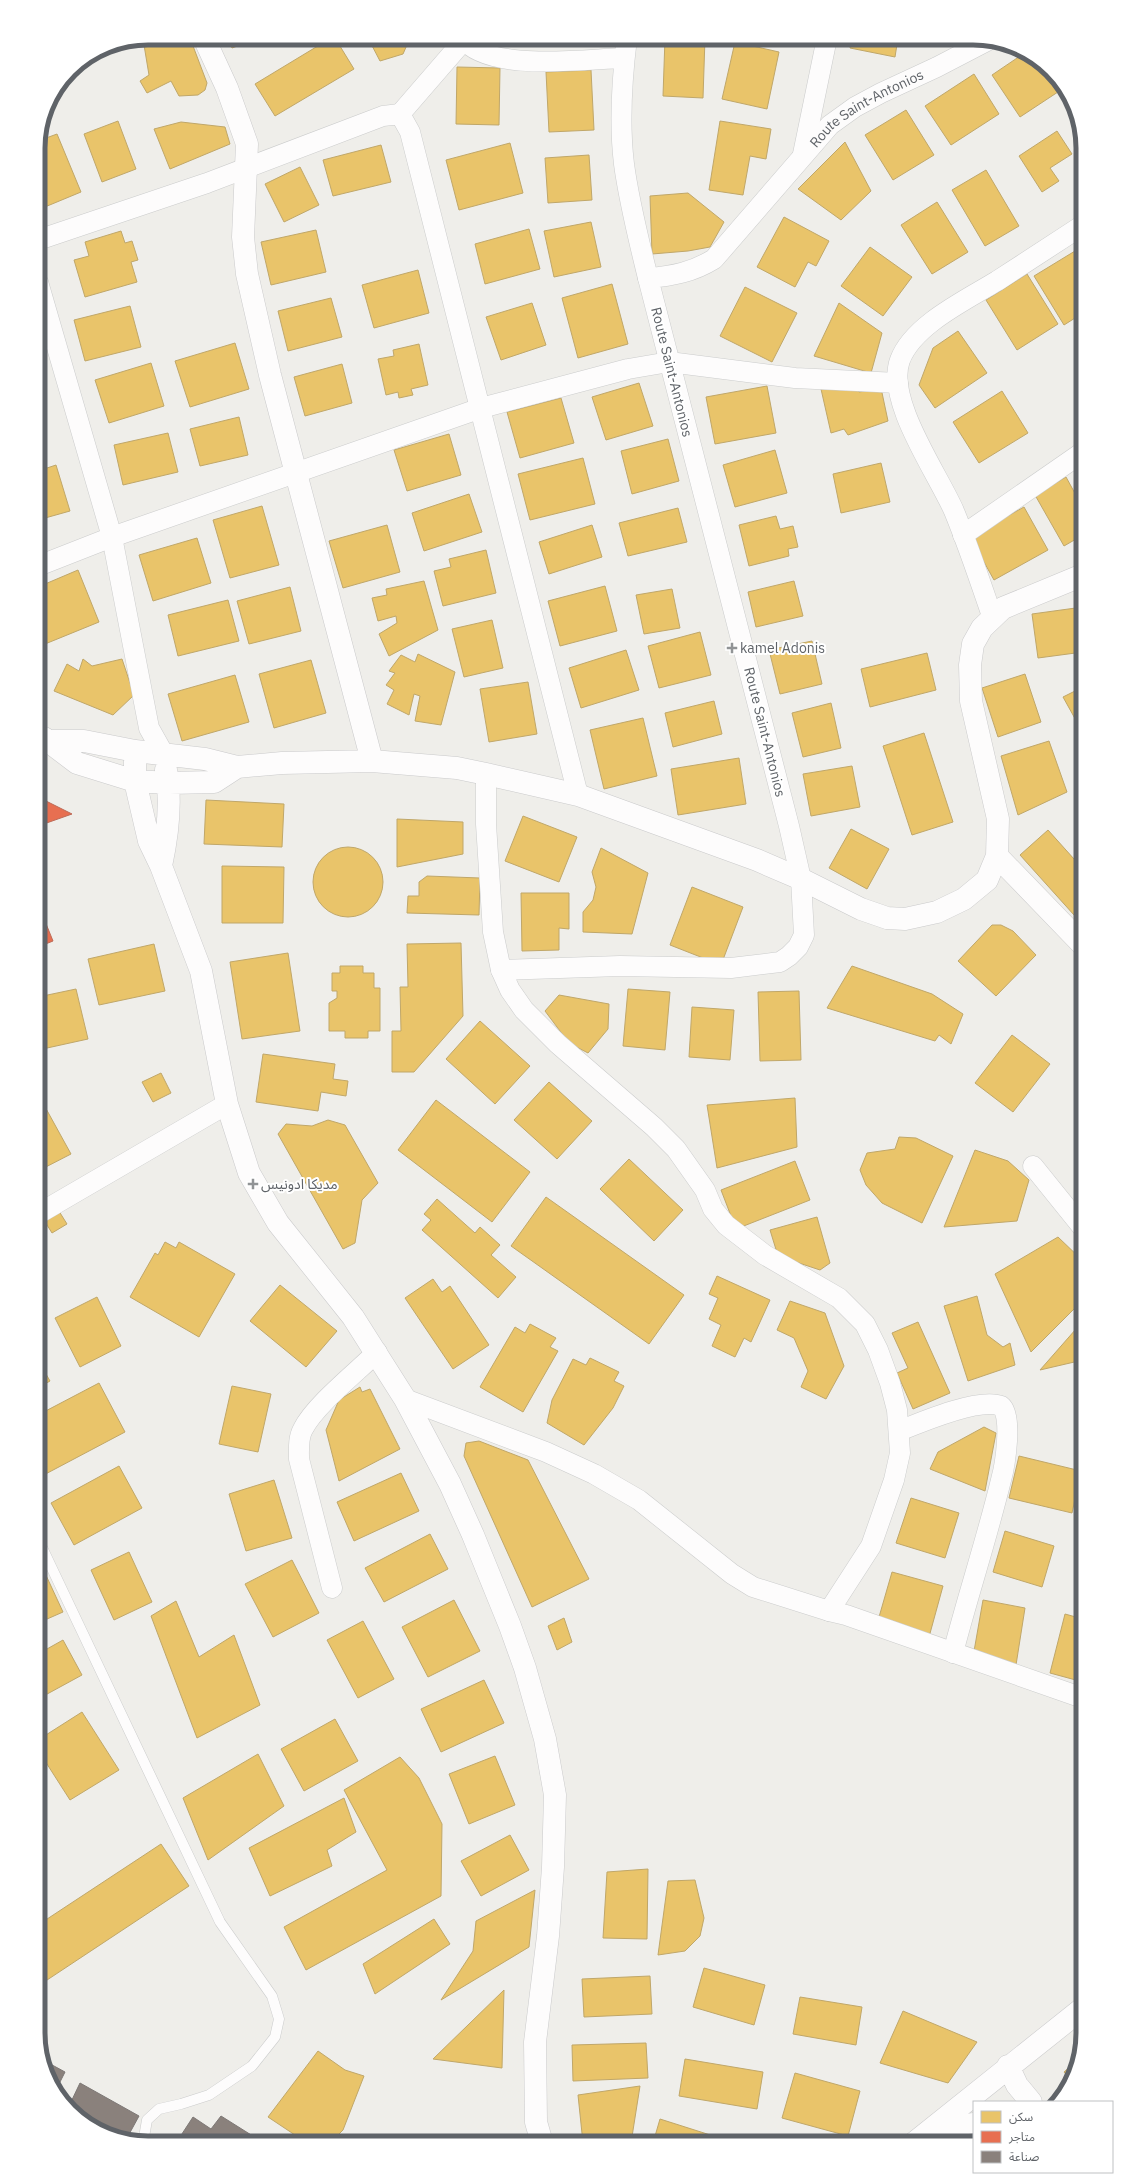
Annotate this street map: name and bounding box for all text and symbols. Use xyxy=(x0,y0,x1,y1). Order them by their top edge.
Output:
street label: Route Saint-Antonios xyxy=(806,65,927,151)
street label: Route Saint-Antonios xyxy=(647,305,697,439)
place label: kamel Adonis xyxy=(740,639,825,657)
marker: kamel Adonis xyxy=(727,643,737,653)
street label: Route Saint-Antonios xyxy=(740,665,790,799)
place label: مديكا ادونيس xyxy=(261,1175,338,1193)
marker: مديكا ادونيس xyxy=(248,1179,258,1189)
legend xyxy=(973,2101,1113,2173)
text: سكن xyxy=(1009,2109,1033,2124)
text: متاجر xyxy=(1008,2129,1035,2144)
text: صناعة xyxy=(1009,2149,1039,2164)

